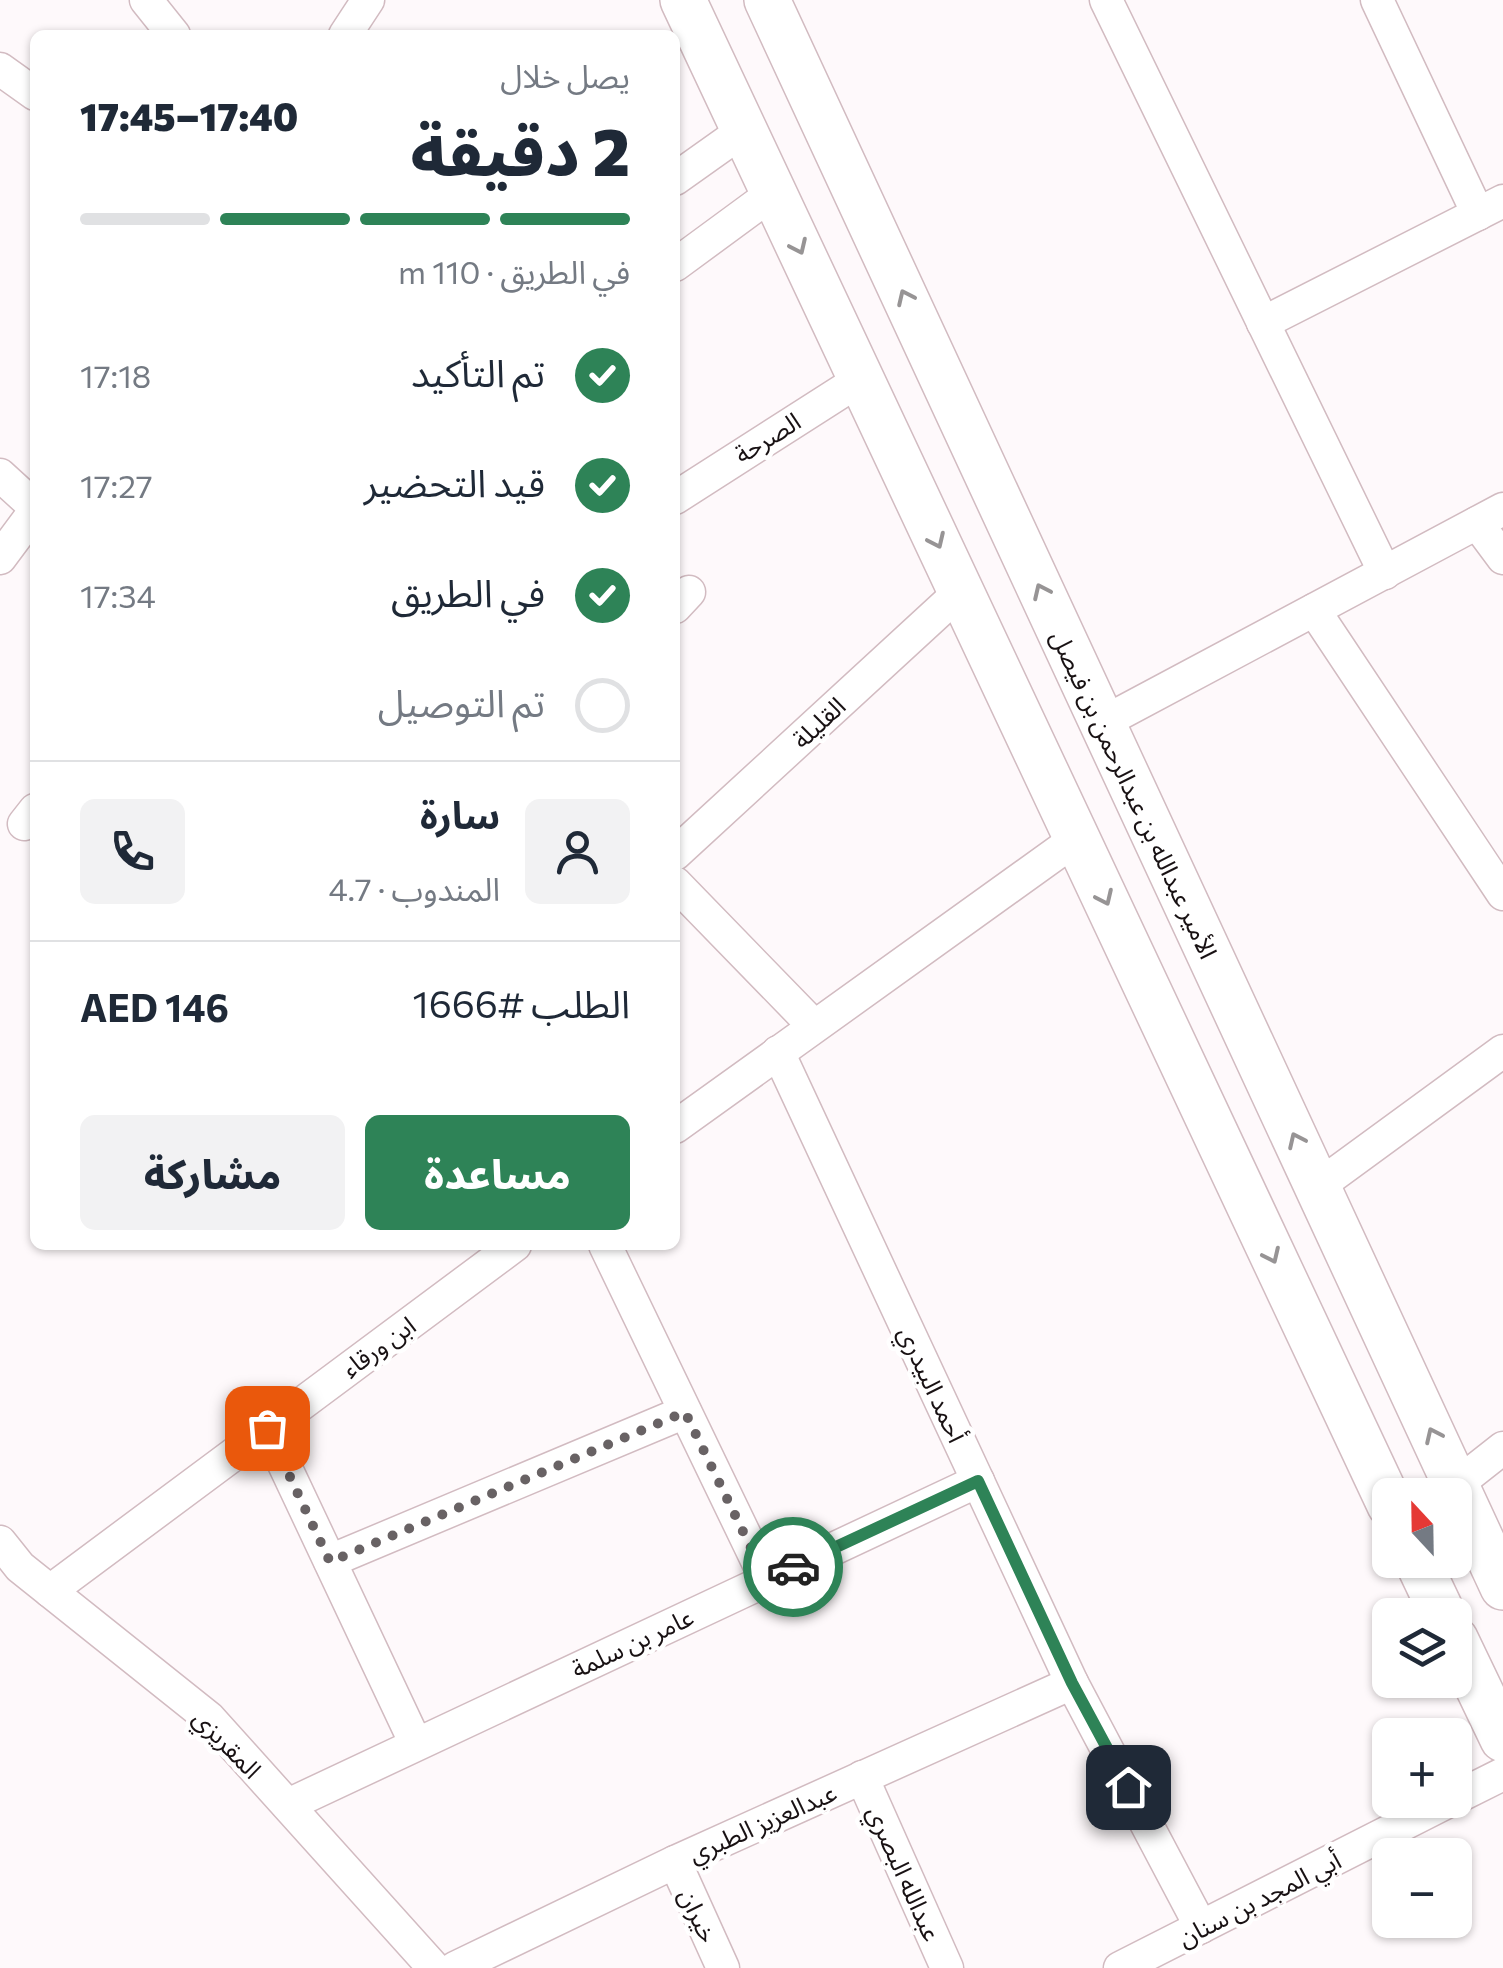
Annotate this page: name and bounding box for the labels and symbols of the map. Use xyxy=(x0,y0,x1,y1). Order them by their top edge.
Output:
one-way arrow xyxy=(786,237,806,255)
one-way arrow xyxy=(897,289,917,307)
street label: الصرحة xyxy=(729,405,806,470)
one-way arrow xyxy=(925,531,945,549)
one-way arrow xyxy=(1034,584,1054,602)
street label: الأمير عبدالله بن عبدالرحمن بن فيصل xyxy=(1045,625,1224,963)
street label: القليلة xyxy=(785,690,851,754)
one-way arrow xyxy=(1092,888,1112,906)
one-way arrow xyxy=(1288,1133,1308,1151)
one-way arrow xyxy=(1260,1246,1280,1264)
street label: ابن ورقاء xyxy=(335,1309,421,1384)
street label: أحمد البيدري xyxy=(888,1321,973,1449)
pin xyxy=(225,1386,310,1471)
one-way arrow xyxy=(1425,1427,1445,1445)
north arrow xyxy=(1372,1478,1472,1578)
courier xyxy=(743,1517,843,1617)
street label: عامر بن سلمة xyxy=(566,1601,698,1684)
street label: المقريزي xyxy=(184,1702,268,1788)
pin xyxy=(1086,1745,1171,1830)
street label: عبدالعزيز الطبري xyxy=(683,1776,843,1873)
street label: عبدالله البصري xyxy=(857,1801,948,1948)
street label: أبي المجد بن سنان xyxy=(1172,1844,1348,1957)
street label: خيران xyxy=(673,1883,725,1947)

